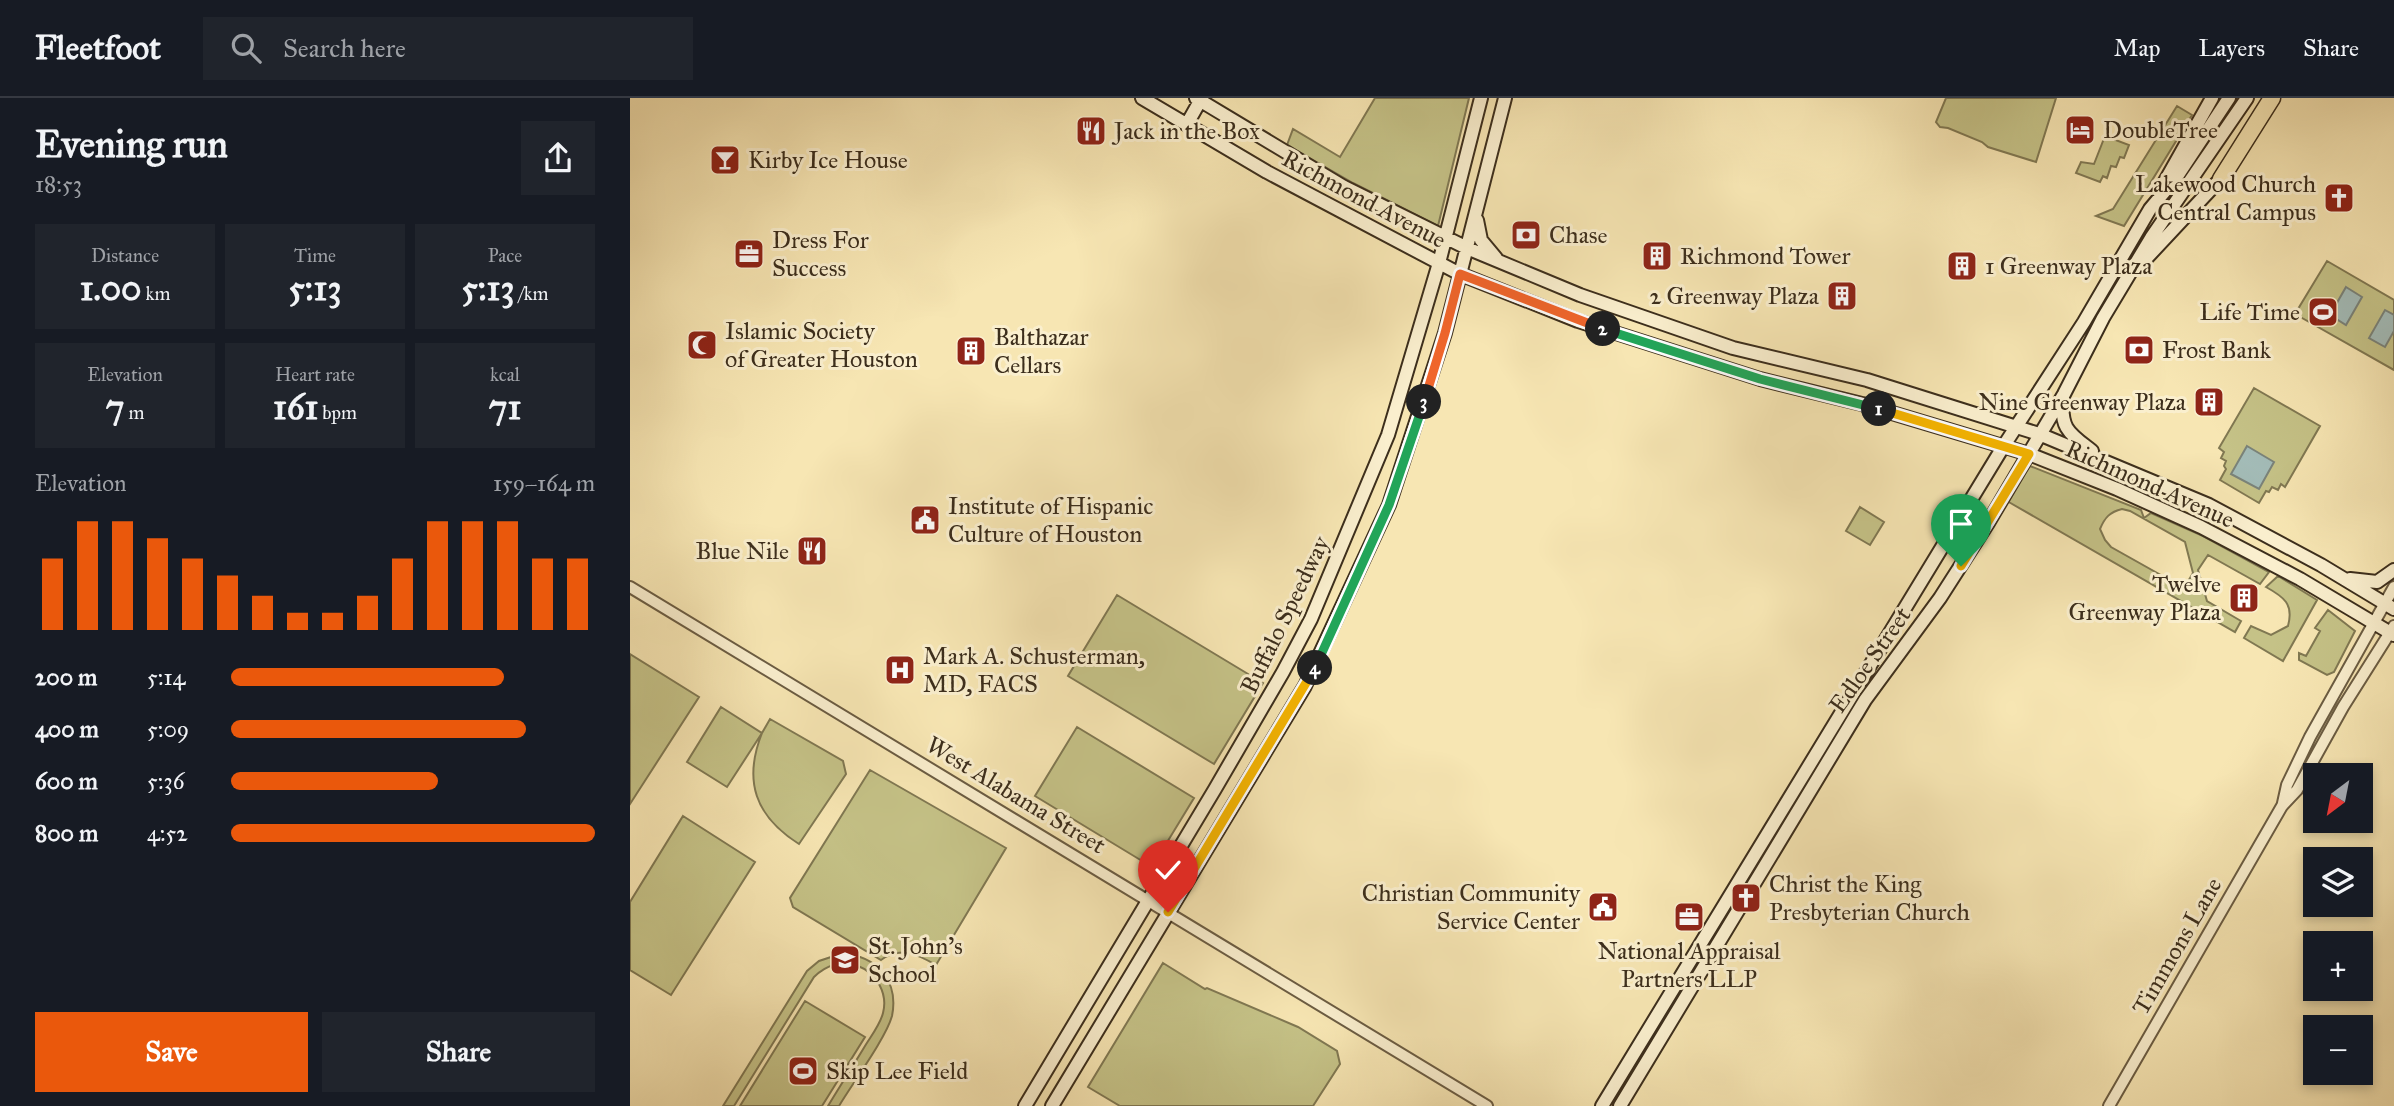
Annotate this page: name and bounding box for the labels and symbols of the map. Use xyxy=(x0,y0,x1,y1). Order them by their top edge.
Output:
hotel icon: DoubleTree xyxy=(2063,113,2097,147)
restaurant icon: Jack in the Box xyxy=(1074,114,1108,148)
place label: DoubleTree xyxy=(2103,115,2218,145)
place label: Jack in the Box xyxy=(1111,116,1260,146)
bar icon: Kirby Ice House xyxy=(708,143,742,177)
street label: Richmond Avenue xyxy=(1277,143,1451,255)
place label: Kirby Ice House xyxy=(748,145,908,175)
place label: Lakewood Church Central Campus xyxy=(2135,169,2316,227)
church icon: Lakewood Church Central Campus xyxy=(2322,181,2356,215)
bank icon: Chase xyxy=(1509,218,1543,252)
place label: Chase xyxy=(1549,220,1608,250)
place label: Dress For Success xyxy=(772,225,869,283)
office icon: Dress For Success xyxy=(732,237,766,271)
building icon: Richmond Tower xyxy=(1640,239,1674,273)
place label: Richmond Tower xyxy=(1680,241,1851,271)
building icon: 1 Greenway Plaza xyxy=(1945,249,1979,283)
place label: 1 Greenway Plaza xyxy=(1985,251,2153,281)
building icon: 2 Greenway Plaza xyxy=(1825,279,1859,313)
place label: 2 Greenway Plaza xyxy=(1649,281,1820,311)
sports icon: Life Time xyxy=(2306,295,2340,329)
place label: Life Time xyxy=(2200,297,2300,327)
pin: 2 xyxy=(1586,312,1620,346)
place label: Islamic Society of Greater Houston xyxy=(725,316,918,374)
place label: Balthazar Cellars xyxy=(994,322,1089,380)
mosque icon: Islamic Society of Greater Houston xyxy=(685,328,719,362)
bank icon: Frost Bank xyxy=(2122,333,2156,367)
building icon: Balthazar Cellars xyxy=(954,334,988,368)
place label: Frost Bank xyxy=(2162,335,2272,365)
pin: 3 xyxy=(1406,384,1442,420)
building icon: Nine Greenway Plaza xyxy=(2192,385,2226,419)
place label: Nine Greenway Plaza xyxy=(1978,387,2187,417)
pin: 1 xyxy=(1862,392,1896,426)
street label: Richmond Avenue xyxy=(2061,433,2239,535)
place label: Institute of Hispanic Culture of Houston xyxy=(948,491,1153,549)
pin xyxy=(1931,494,1991,566)
public building icon: Institute of Hispanic Culture of Houston xyxy=(908,503,942,537)
street label: Buffalo Speedway xyxy=(1234,531,1336,699)
restaurant icon: Blue Nile xyxy=(795,534,829,568)
place label: Blue Nile xyxy=(696,536,789,566)
place label: Twelve Greenway Plaza xyxy=(2068,569,2222,627)
building icon: Twelve Greenway Plaza xyxy=(2227,581,2261,615)
street label: Edloe Street xyxy=(1823,601,1918,719)
place label: Mark A. Schusterman, MD, FACS xyxy=(923,641,1145,699)
pin: 4 xyxy=(1298,650,1332,686)
hospital icon: Mark A. Schusterman, MD, FACS xyxy=(883,653,917,687)
street label: West Alabama Street xyxy=(921,730,1112,861)
north arrow xyxy=(2303,763,2373,833)
pin xyxy=(1138,840,1198,912)
place label: Christ the King Presbyterian Church xyxy=(1769,869,1970,927)
street label: Timmons Lane xyxy=(2126,872,2228,1020)
place label: Christian Community Service Center xyxy=(1362,878,1581,936)
church icon: Christ the King Presbyterian Church xyxy=(1729,881,1763,915)
public building icon: Christian Community Service Center xyxy=(1586,890,1620,924)
office icon: National Appraisal Partners LLP xyxy=(1672,900,1706,934)
place label: St. John's School xyxy=(868,931,963,989)
place label: National Appraisal Partners LLP xyxy=(1597,936,1781,994)
school or university icon: St. John's School xyxy=(828,943,862,977)
sports icon: Skip Lee Field xyxy=(786,1054,820,1088)
place label: Skip Lee Field xyxy=(826,1056,968,1086)

